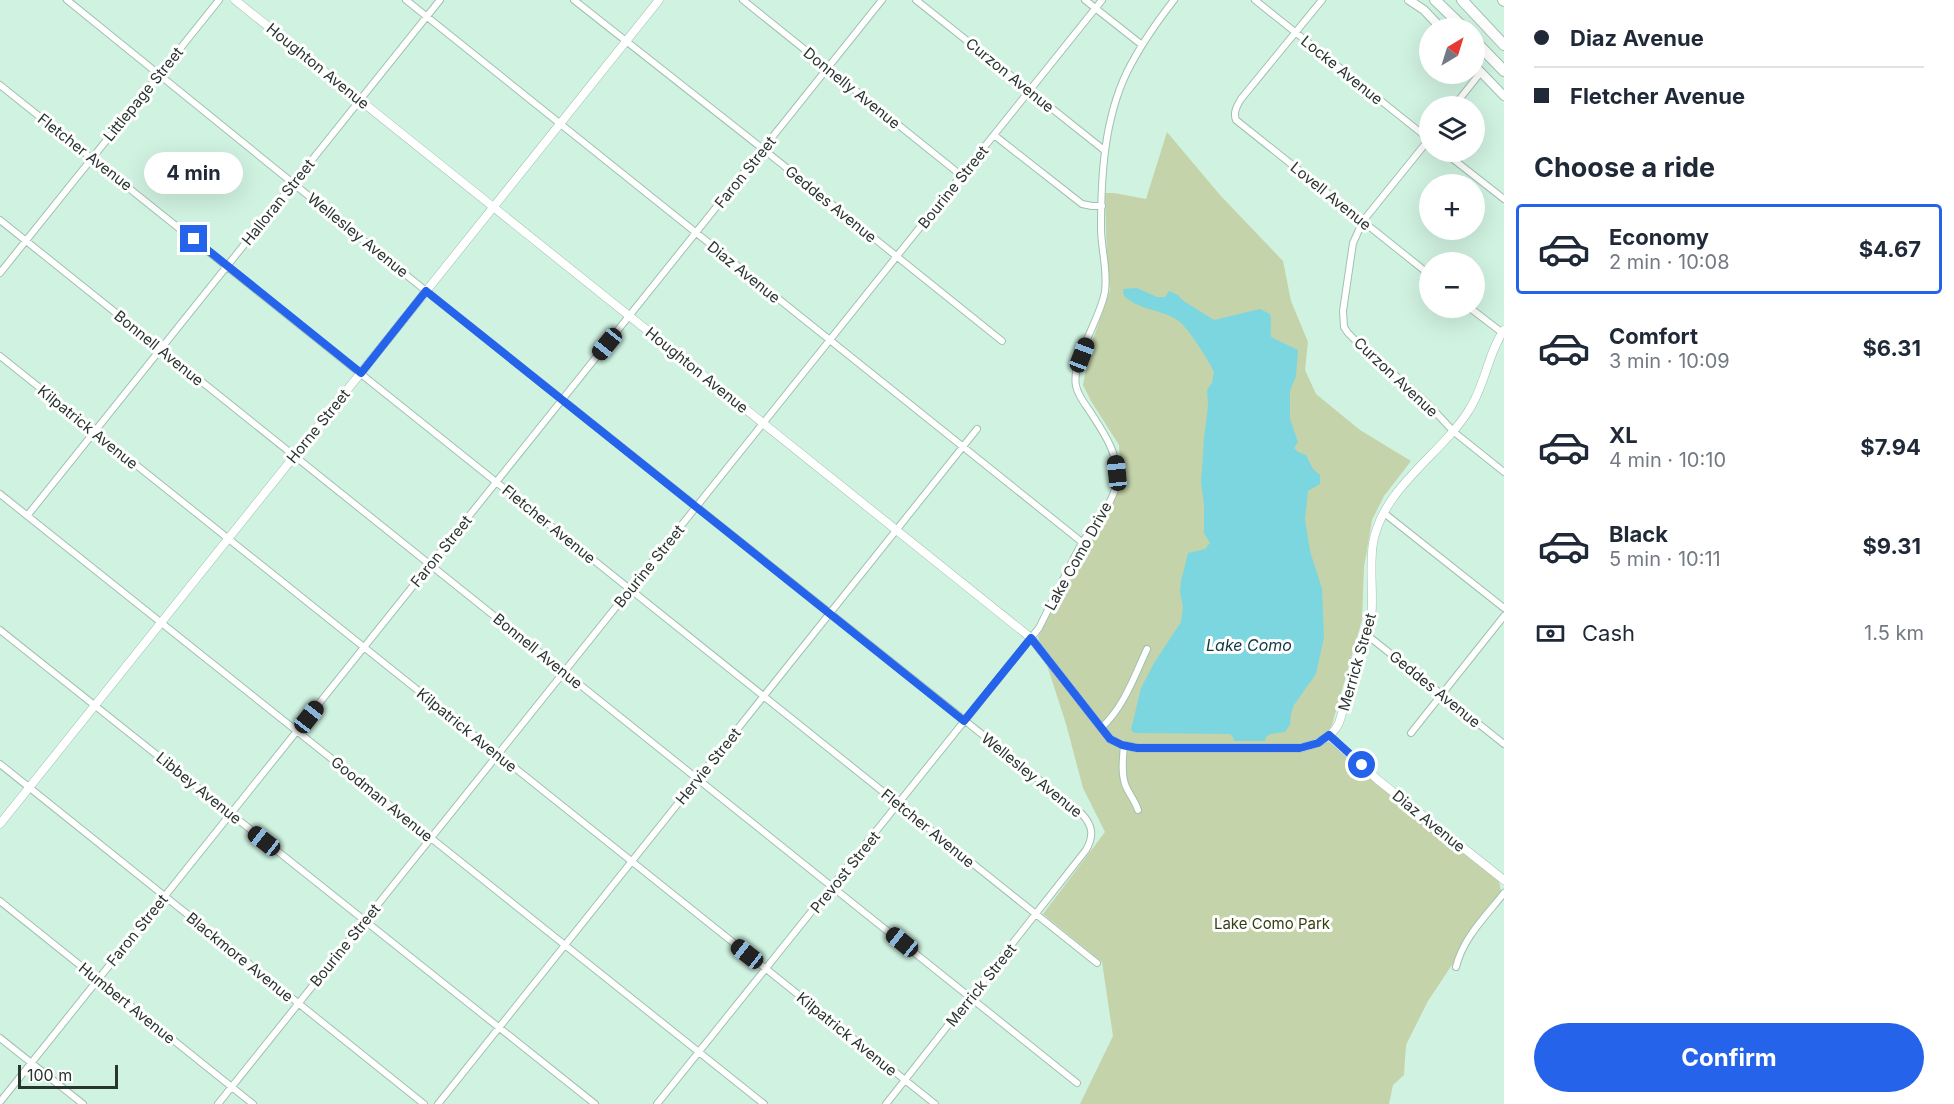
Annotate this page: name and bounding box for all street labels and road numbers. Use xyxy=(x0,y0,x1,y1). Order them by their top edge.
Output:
street label: Houghton Avenue xyxy=(263,19,373,113)
street label: Locke Avenue xyxy=(1297,31,1387,109)
street label: Curzon Avenue xyxy=(962,34,1058,116)
street label: Littlepage Street xyxy=(99,43,187,145)
street label: Donnelly Avenue xyxy=(800,43,904,133)
street label: Fletcher Avenue xyxy=(34,109,136,195)
street label: Faron Street xyxy=(710,132,780,212)
street label: Bourine Street xyxy=(914,142,992,232)
street label: Halloran Street xyxy=(237,155,319,249)
street label: Lovell Avenue xyxy=(1287,158,1375,234)
street label: Geddes Avenue xyxy=(782,161,880,247)
street label: Wellesley Avenue xyxy=(304,189,412,281)
street label: Diaz Avenue xyxy=(704,237,784,307)
street label: Bonnell Avenue xyxy=(110,306,208,390)
street label: Houghton Avenue xyxy=(642,323,752,417)
street label: Curzon Avenue xyxy=(1350,333,1442,421)
street label: Kilpatrick Avenue xyxy=(34,381,142,473)
street label: Horne Street xyxy=(282,385,354,467)
street label: Fletcher Avenue xyxy=(498,481,600,567)
street label: Lake Como Drive xyxy=(1040,498,1116,614)
street label: Faron Street xyxy=(406,511,476,591)
street label: Bourine Street xyxy=(610,521,688,611)
street label: Bonnell Avenue xyxy=(489,609,587,693)
street label: Merrick Street xyxy=(1334,611,1380,713)
street label: Geddes Avenue xyxy=(1386,646,1484,732)
street label: Kilpatrick Avenue xyxy=(413,684,521,776)
street label: Hervie Street xyxy=(671,724,745,808)
street label: Wellesley Avenue xyxy=(978,729,1086,821)
street label: Libbey Avenue xyxy=(153,748,245,828)
street label: Goodman Avenue xyxy=(327,752,437,846)
street label: Fletcher Avenue xyxy=(877,785,979,871)
street label: Diaz Avenue xyxy=(1389,786,1469,856)
street label: Prevost Street xyxy=(806,827,884,917)
street label: Faron Street xyxy=(102,890,172,970)
street label: Bourine Street xyxy=(306,900,384,990)
street label: Blackmore Avenue xyxy=(183,908,297,1006)
street label: Merrick Street xyxy=(942,940,1020,1030)
street label: Humbert Avenue xyxy=(75,958,179,1048)
street label: Kilpatrick Avenue xyxy=(793,988,901,1080)

